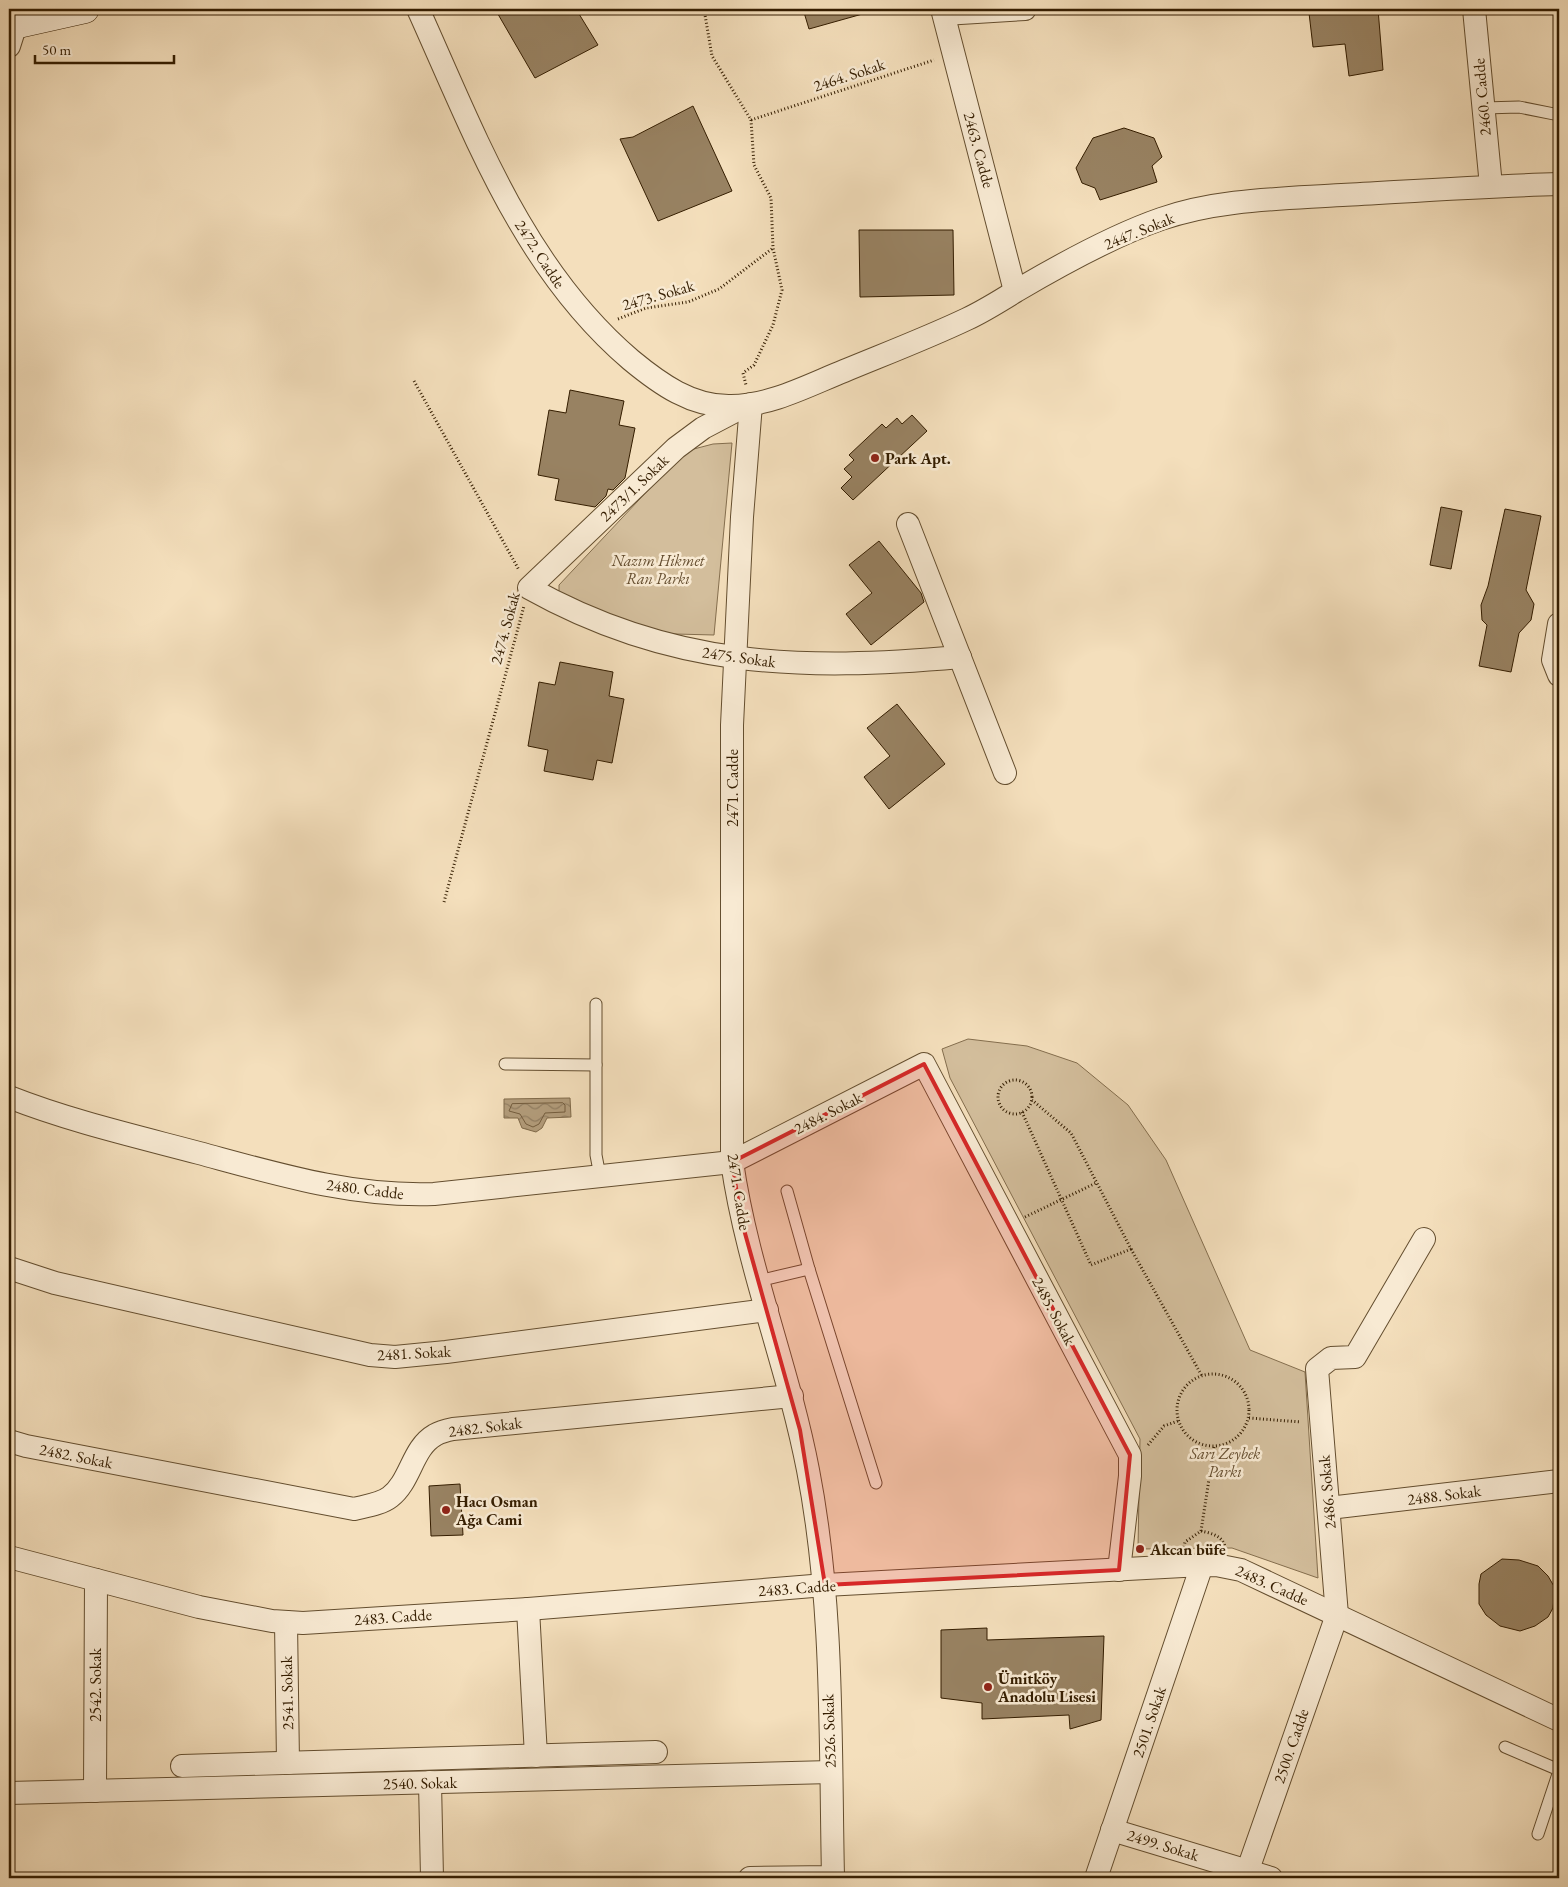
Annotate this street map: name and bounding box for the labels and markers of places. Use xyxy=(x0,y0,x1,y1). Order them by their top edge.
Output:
place label: Park Apt. xyxy=(885,448,951,469)
marker: Park Apt. xyxy=(869,452,881,464)
place label: Hacı Osman Ağa Cami xyxy=(455,1491,538,1530)
marker: Hacı Osman Ağa Cami xyxy=(440,1504,452,1516)
place label: Akcan büfe xyxy=(1149,1539,1226,1560)
marker: Akcan büfe xyxy=(1134,1543,1146,1555)
place label: Ümitköy Anadolu Lisesi xyxy=(997,1668,1096,1707)
marker: Ümitköy Anadolu Lisesi xyxy=(982,1681,994,1693)

